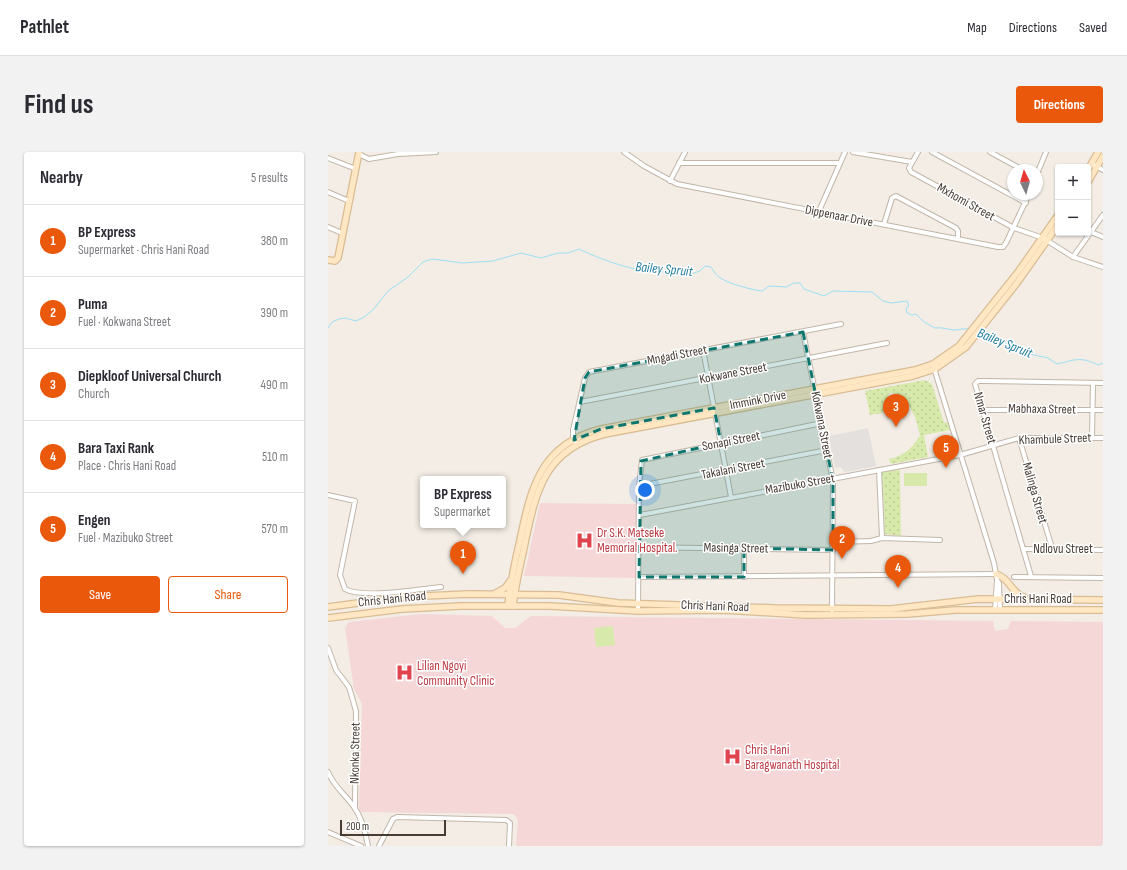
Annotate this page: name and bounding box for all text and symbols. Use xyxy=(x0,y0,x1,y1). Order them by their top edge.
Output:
text: Pathlet xyxy=(20,16,69,39)
text: Map xyxy=(967,19,987,36)
text: Directions xyxy=(1009,19,1057,36)
text: Saved xyxy=(1079,19,1107,36)
button: Directions xyxy=(1016,86,1103,123)
text: Find us xyxy=(24,88,93,121)
north arrow xyxy=(1007,164,1043,200)
map controls xyxy=(1055,164,1091,236)
button: + xyxy=(1055,164,1091,200)
text: Nearby xyxy=(40,168,83,188)
text: 5 results xyxy=(251,170,288,186)
street label: Mxhomi Street xyxy=(934,180,998,224)
button: − xyxy=(1055,200,1091,236)
street label: Dippenaar Drive xyxy=(804,202,874,230)
text: BP Express xyxy=(78,223,136,242)
text: 1 xyxy=(50,233,56,249)
text: 380 m xyxy=(261,233,288,249)
text: Supermarket · Chris Hani Road xyxy=(78,242,209,258)
water label: Bailey Spruit xyxy=(635,258,694,280)
text: Puma xyxy=(78,295,107,314)
text: 2 xyxy=(50,305,56,321)
text: 390 m xyxy=(261,305,288,321)
text: Fuel · Kokwana Street xyxy=(78,314,171,330)
water label: Bailey Spruit xyxy=(975,324,1036,362)
street label: Mngadi Street xyxy=(646,341,708,369)
street label: Kokwane Street xyxy=(698,359,768,387)
text: Diepkloof Universal Church xyxy=(78,367,221,386)
text: 3 xyxy=(50,377,56,393)
text: 490 m xyxy=(261,377,288,393)
text: Church xyxy=(78,386,110,402)
street label: Immink Drive xyxy=(728,387,788,413)
street label: Kokwana Street xyxy=(808,390,836,460)
street label: Nmar Street xyxy=(970,390,1000,446)
pin: 3 xyxy=(883,394,909,427)
street label: Mabhaxa Street xyxy=(1008,400,1076,418)
street label: Sonapi Street xyxy=(701,428,761,454)
street label: Khambule Street xyxy=(1018,430,1092,448)
pin: 5 xyxy=(933,435,959,468)
text: Bara Taxi Rank xyxy=(78,439,154,458)
text: 4 xyxy=(50,449,56,465)
text: 510 m xyxy=(262,449,288,465)
street label: Takalani Street xyxy=(700,455,766,483)
text: Place · Chris Hani Road xyxy=(78,458,176,474)
street label: Malinga Street xyxy=(1019,461,1051,525)
street label: Mazibuko Street xyxy=(764,470,836,498)
popup xyxy=(420,476,506,528)
your location xyxy=(635,480,655,500)
text: BP Express xyxy=(434,485,492,504)
text: Supermarket xyxy=(434,504,490,520)
text: Engen xyxy=(78,511,110,530)
text: 5 xyxy=(50,521,56,537)
text: 570 m xyxy=(261,521,288,537)
place label: Dr S.K. Matseke Memorial Hospital. xyxy=(597,525,678,556)
pin: 2 xyxy=(829,526,855,559)
text: Fuel · Mazibuko Street xyxy=(78,530,173,546)
hospital icon: Dr S.K. Matseke Memorial Hospital. xyxy=(574,530,594,550)
street label: Masinga Street xyxy=(703,539,769,557)
pin: 1 xyxy=(450,541,476,574)
street label: Ndlovu Street xyxy=(1033,541,1093,557)
pin: 4 xyxy=(885,555,911,588)
button: Save xyxy=(40,576,160,613)
button: Share xyxy=(168,576,288,613)
street label: Chris Hani Road xyxy=(357,587,427,611)
street label: Chris Hani Road xyxy=(1004,591,1072,607)
street label: Chris Hani Road xyxy=(681,597,749,615)
place label: Lilian Ngoyi Community Clinic xyxy=(417,658,494,689)
hospital icon: Lilian Ngoyi Community Clinic xyxy=(394,663,414,683)
street label: Nkonka Street xyxy=(346,722,364,784)
place label: Chris Hani Baragwanath Hospital xyxy=(745,742,840,773)
hospital icon: Chris Hani Baragwanath Hospital xyxy=(722,747,742,767)
scale bar xyxy=(340,818,446,837)
text: 200 m xyxy=(346,820,369,833)

